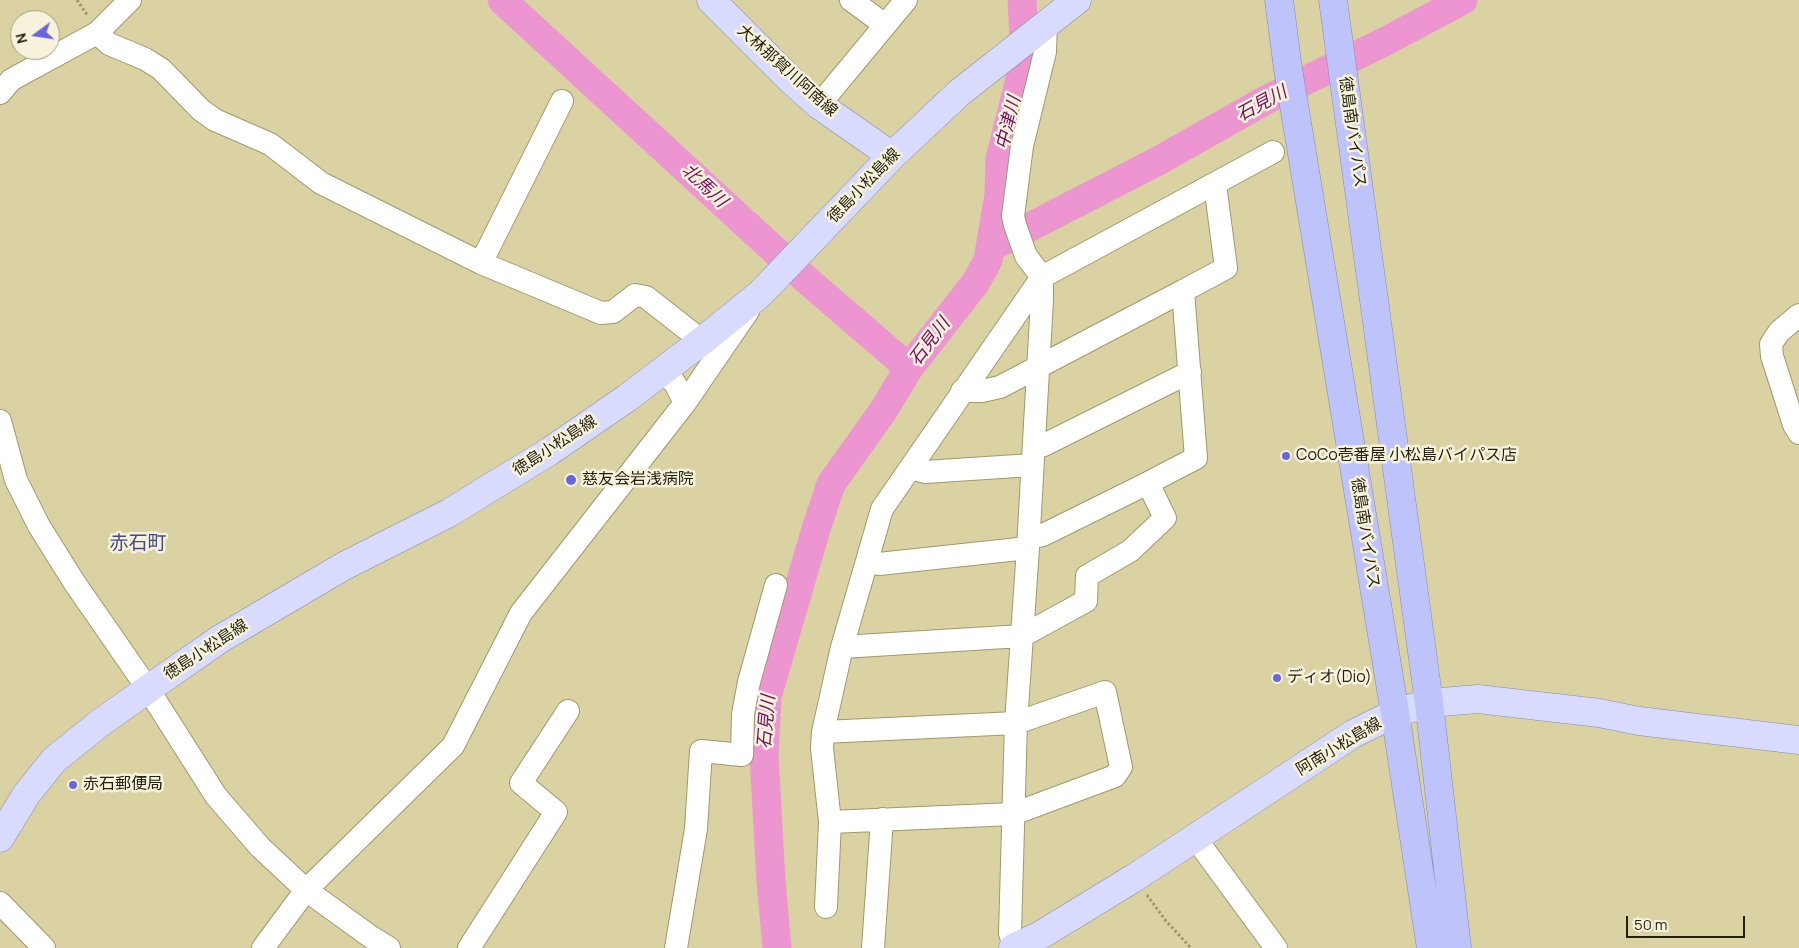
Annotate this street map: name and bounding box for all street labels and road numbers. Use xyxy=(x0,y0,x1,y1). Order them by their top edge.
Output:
street label: 大林那賀川阿南線 xyxy=(733,21,841,121)
street label: 徳島南バイパス xyxy=(1335,75,1369,189)
street label: 徳島小松島線 xyxy=(824,145,904,227)
street label: 徳島小松島線 xyxy=(510,412,600,480)
street label: 徳島南バイパス xyxy=(1347,476,1383,590)
street label: 徳島小松島線 xyxy=(161,616,251,684)
street label: 阿南小松島線 xyxy=(1293,714,1385,780)

